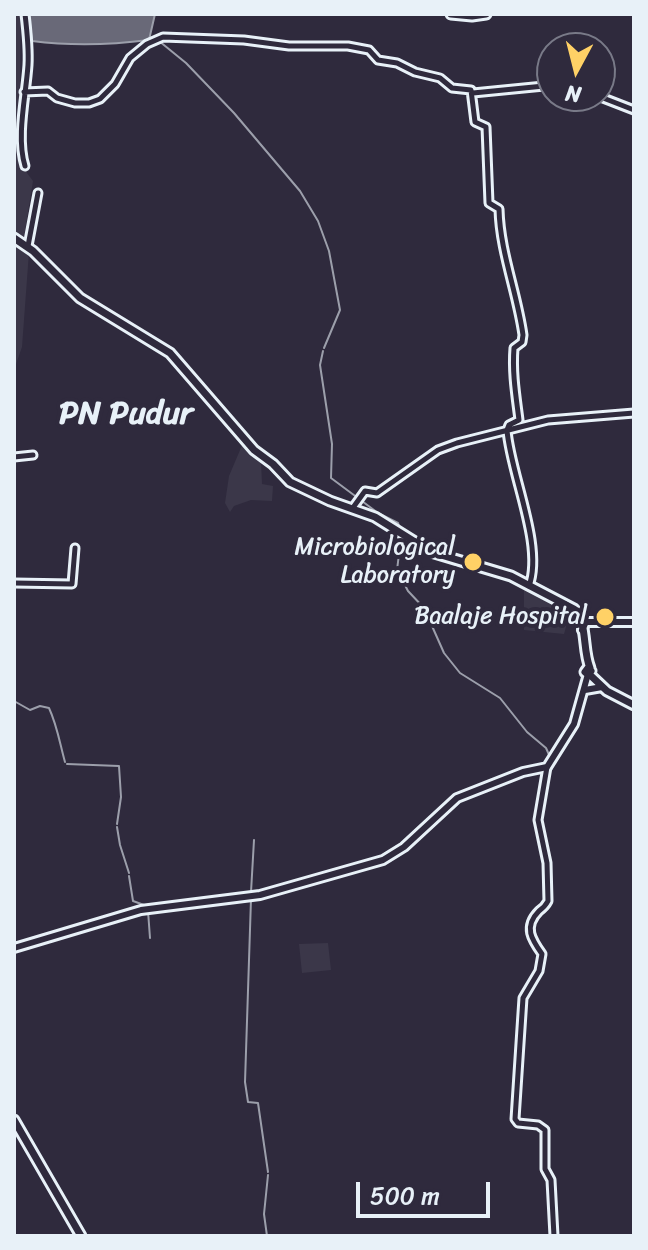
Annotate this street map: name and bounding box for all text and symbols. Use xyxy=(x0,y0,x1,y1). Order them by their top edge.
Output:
north arrow xyxy=(536,32,616,112)
text: N xyxy=(563,74,583,115)
district label: PN Pudur xyxy=(59,396,193,434)
place label: Microbiological Laboratory xyxy=(295,534,455,590)
marker: Microbiological Laboratory xyxy=(462,551,484,573)
place label: Baalaje Hospital xyxy=(414,603,587,631)
marker: Baalaje Hospital xyxy=(594,606,616,628)
scale bar xyxy=(360,1166,494,1216)
text: 500 m xyxy=(370,1175,440,1217)

